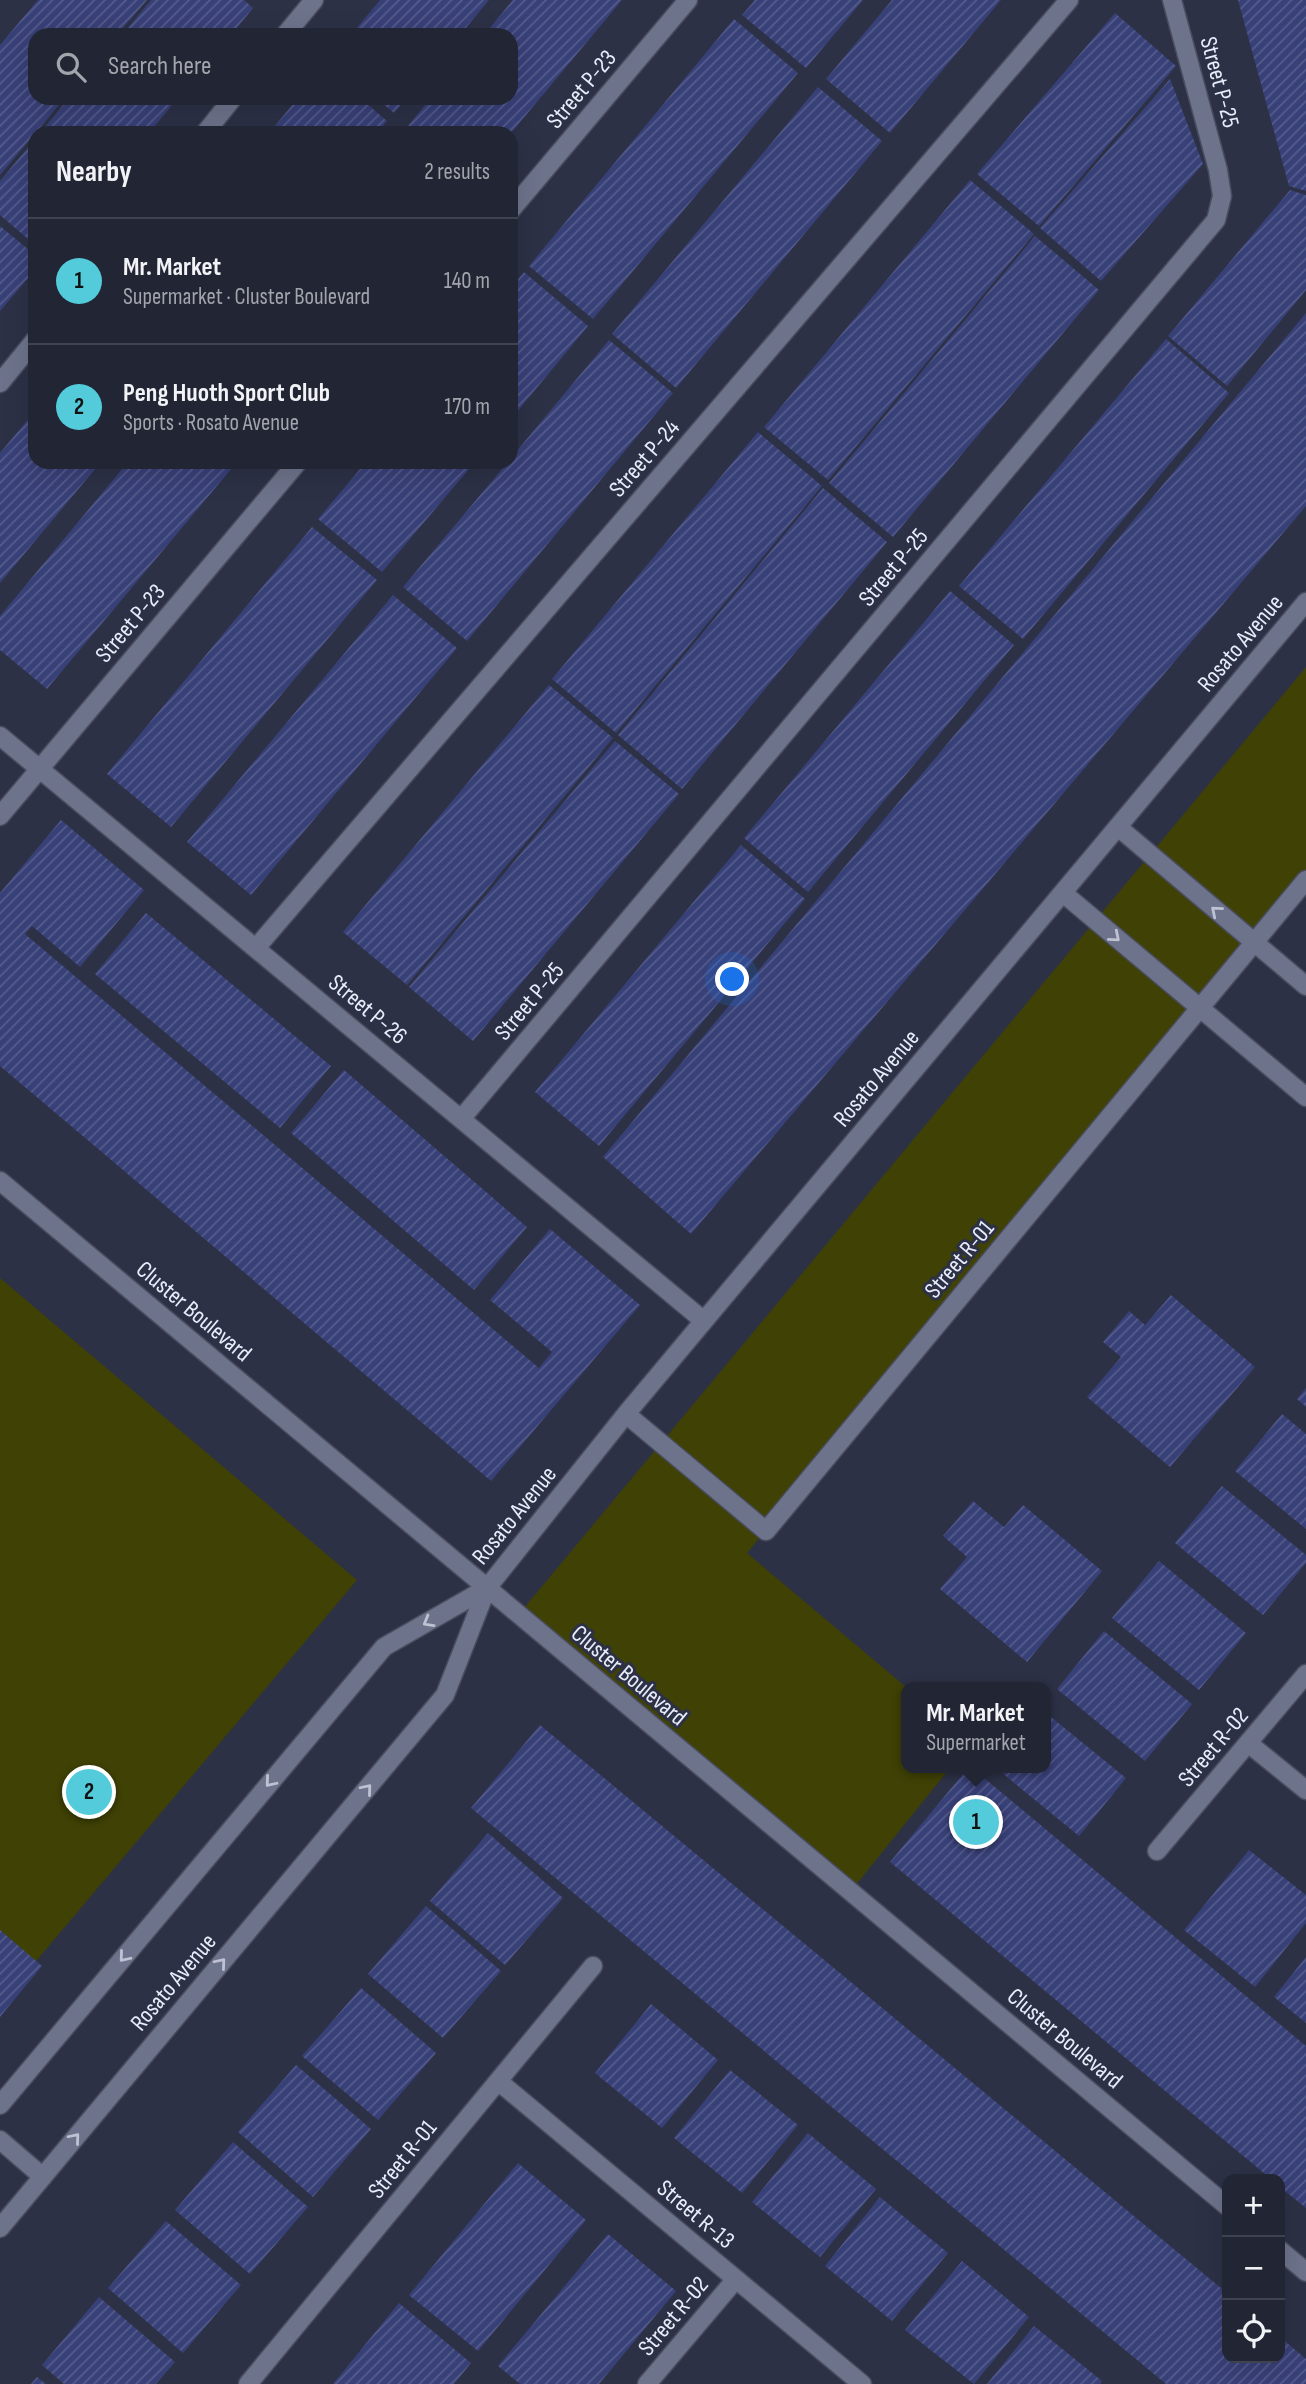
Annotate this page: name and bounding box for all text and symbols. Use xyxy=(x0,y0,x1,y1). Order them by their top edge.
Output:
search box xyxy=(28,28,518,105)
street label: Street P-25 xyxy=(1193,33,1246,131)
street label: Street P-23 xyxy=(540,44,623,134)
icon: search xyxy=(52,48,90,86)
text: Search here xyxy=(108,51,211,82)
text: Nearby xyxy=(56,154,132,190)
text: 2 results xyxy=(424,158,490,186)
text: Mr. Market xyxy=(123,252,221,283)
text: 1 xyxy=(74,267,84,295)
text: 140 m xyxy=(444,267,490,295)
text: Supermarket · Cluster Boulevard xyxy=(123,283,370,311)
text: Peng Huoth Sport Club xyxy=(123,378,330,409)
text: 2 xyxy=(74,393,84,421)
text: 170 m xyxy=(444,393,490,421)
text: Sports · Rosato Avenue xyxy=(123,409,299,437)
street label: Street P-24 xyxy=(603,414,686,503)
street label: Street P-25 xyxy=(852,522,934,612)
street label: Street P-23 xyxy=(89,578,172,668)
street label: Rosato Avenue xyxy=(1191,589,1289,698)
one-way arrow xyxy=(1212,907,1225,919)
one-way arrow xyxy=(1106,929,1119,941)
street label: Street P-25 xyxy=(488,956,570,1046)
your location xyxy=(715,962,749,996)
street label: Street P-26 xyxy=(322,968,413,1051)
street label: Rosato Avenue xyxy=(827,1024,925,1133)
street label: Street R-01 xyxy=(918,1214,1001,1304)
street label: Cluster Boulevard xyxy=(130,1255,257,1368)
street label: Rosato Avenue xyxy=(466,1460,563,1570)
one-way arrow xyxy=(422,1614,435,1627)
street label: Cluster Boulevard xyxy=(565,1619,692,1732)
popup xyxy=(901,1682,1051,1773)
text: Mr. Market xyxy=(926,1698,1024,1729)
street label: Street R-02 xyxy=(1172,1702,1255,1793)
text: Supermarket xyxy=(926,1729,1026,1757)
pin: 2 xyxy=(66,1766,112,1818)
one-way arrow xyxy=(266,1774,278,1787)
one-way arrow xyxy=(358,1784,371,1796)
pin: 1 xyxy=(953,1796,999,1848)
street label: Rosato Avenue xyxy=(124,1928,222,2037)
one-way arrow xyxy=(120,1948,132,1961)
one-way arrow xyxy=(213,1959,225,1972)
street label: Cluster Boulevard xyxy=(1001,1982,1128,2095)
street label: Street R-01 xyxy=(362,2114,443,2205)
one-way arrow xyxy=(67,2134,79,2147)
street label: Street R-13 xyxy=(651,2174,740,2255)
map controls xyxy=(1222,2174,1285,2363)
button: + xyxy=(1222,2174,1285,2237)
button: − xyxy=(1222,2237,1285,2300)
street label: Street R-02 xyxy=(632,2271,715,2362)
button: locate xyxy=(1222,2300,1285,2363)

